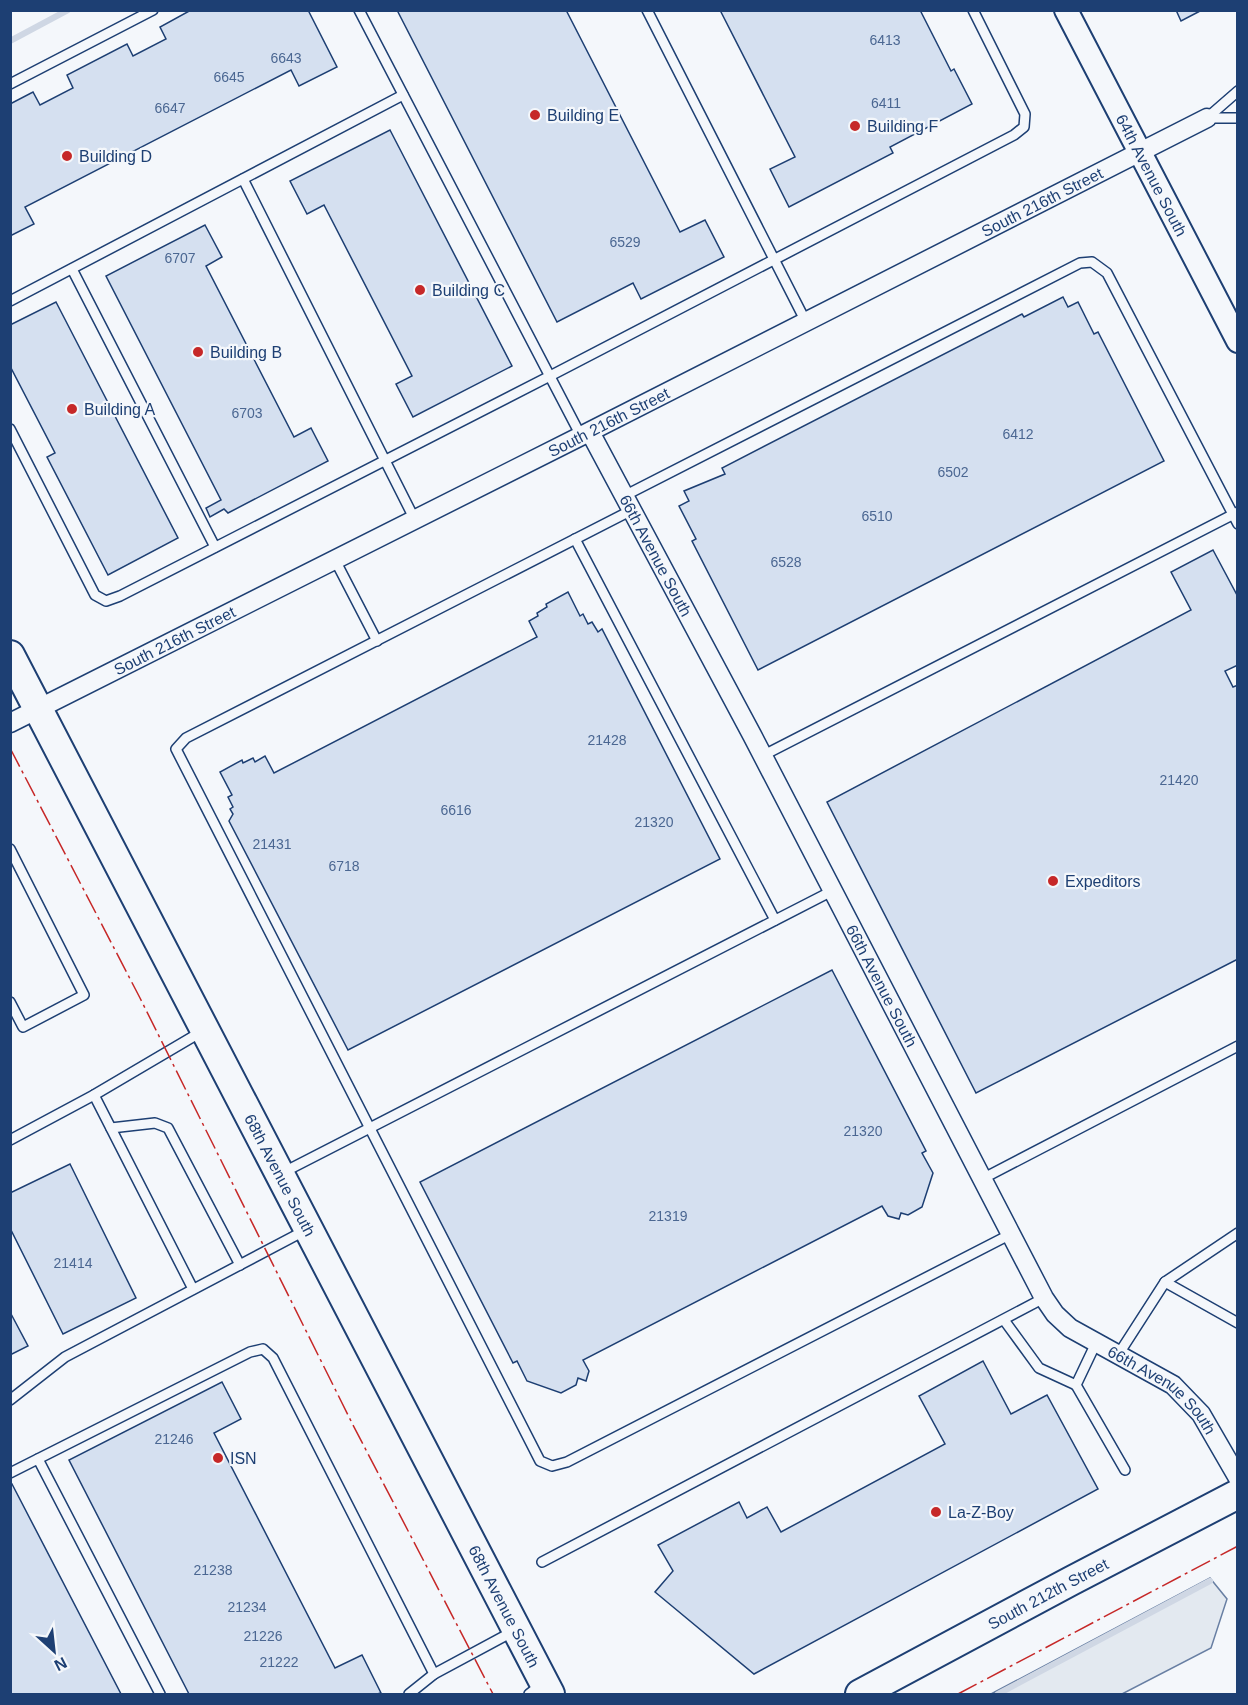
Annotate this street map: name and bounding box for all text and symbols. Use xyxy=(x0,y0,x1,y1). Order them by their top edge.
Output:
house number: 6413 xyxy=(869,32,901,48)
house number: 6643 xyxy=(270,50,302,66)
house number: 6645 xyxy=(213,69,245,85)
house number: 6411 xyxy=(871,95,901,111)
house number: 6647 xyxy=(154,100,186,116)
place label: Building E xyxy=(547,107,619,124)
marker: Building E xyxy=(528,108,542,122)
street label: 64th Avenue South xyxy=(1113,111,1190,239)
place label: Building F xyxy=(867,118,938,135)
marker: Building F xyxy=(848,119,862,133)
place label: Building D xyxy=(79,148,152,165)
marker: Building D xyxy=(60,149,74,163)
street label: South 216th Street xyxy=(979,164,1106,240)
house number: 6529 xyxy=(609,234,641,250)
house number: 6707 xyxy=(164,250,196,266)
place label: Building C xyxy=(432,282,505,299)
marker: Building C xyxy=(413,283,427,297)
place label: Building B xyxy=(210,344,282,361)
marker: Building B xyxy=(191,345,205,359)
street label: South 216th Street xyxy=(545,384,673,460)
place label: Building A xyxy=(84,401,155,418)
marker: Building A xyxy=(65,402,79,416)
house number: 6703 xyxy=(231,405,263,421)
house number: 6412 xyxy=(1002,426,1034,442)
house number: 6502 xyxy=(937,464,969,480)
street label: 66th Avenue South xyxy=(616,492,695,619)
house number: 6510 xyxy=(861,508,893,524)
house number: 6528 xyxy=(770,554,802,570)
street label: South 216th Street xyxy=(111,603,239,678)
house number: 21428 xyxy=(588,732,627,748)
house number: 21420 xyxy=(1160,772,1199,788)
house number: 6616 xyxy=(440,802,472,818)
house number: 21320 xyxy=(635,814,674,830)
house number: 21431 xyxy=(253,836,292,852)
house number: 6718 xyxy=(328,858,360,874)
place label: Expeditors xyxy=(1065,873,1141,890)
marker: Expeditors xyxy=(1046,874,1060,888)
street label: 66th Avenue South xyxy=(843,922,920,1050)
street label: 68th Avenue South xyxy=(241,1111,318,1239)
house number: 21320 xyxy=(844,1123,883,1139)
house number: 21319 xyxy=(649,1208,688,1224)
house number: 21414 xyxy=(54,1255,93,1271)
street label: 66th Avenue South xyxy=(1105,1343,1219,1437)
house number: 21246 xyxy=(155,1431,194,1447)
place label: ISN xyxy=(230,1450,257,1467)
marker: ISN xyxy=(211,1451,225,1465)
place label: La-Z-Boy xyxy=(948,1504,1014,1521)
marker: La-Z-Boy xyxy=(929,1505,943,1519)
street label: 68th Avenue South xyxy=(465,1543,543,1670)
street label: South 212th Street xyxy=(985,1555,1111,1633)
house number: 21238 xyxy=(194,1562,233,1578)
house number: 21234 xyxy=(228,1599,267,1615)
north arrow xyxy=(24,1621,84,1681)
house number: 21226 xyxy=(244,1628,283,1644)
text: N xyxy=(52,1654,70,1674)
house number: 21222 xyxy=(260,1654,299,1670)

